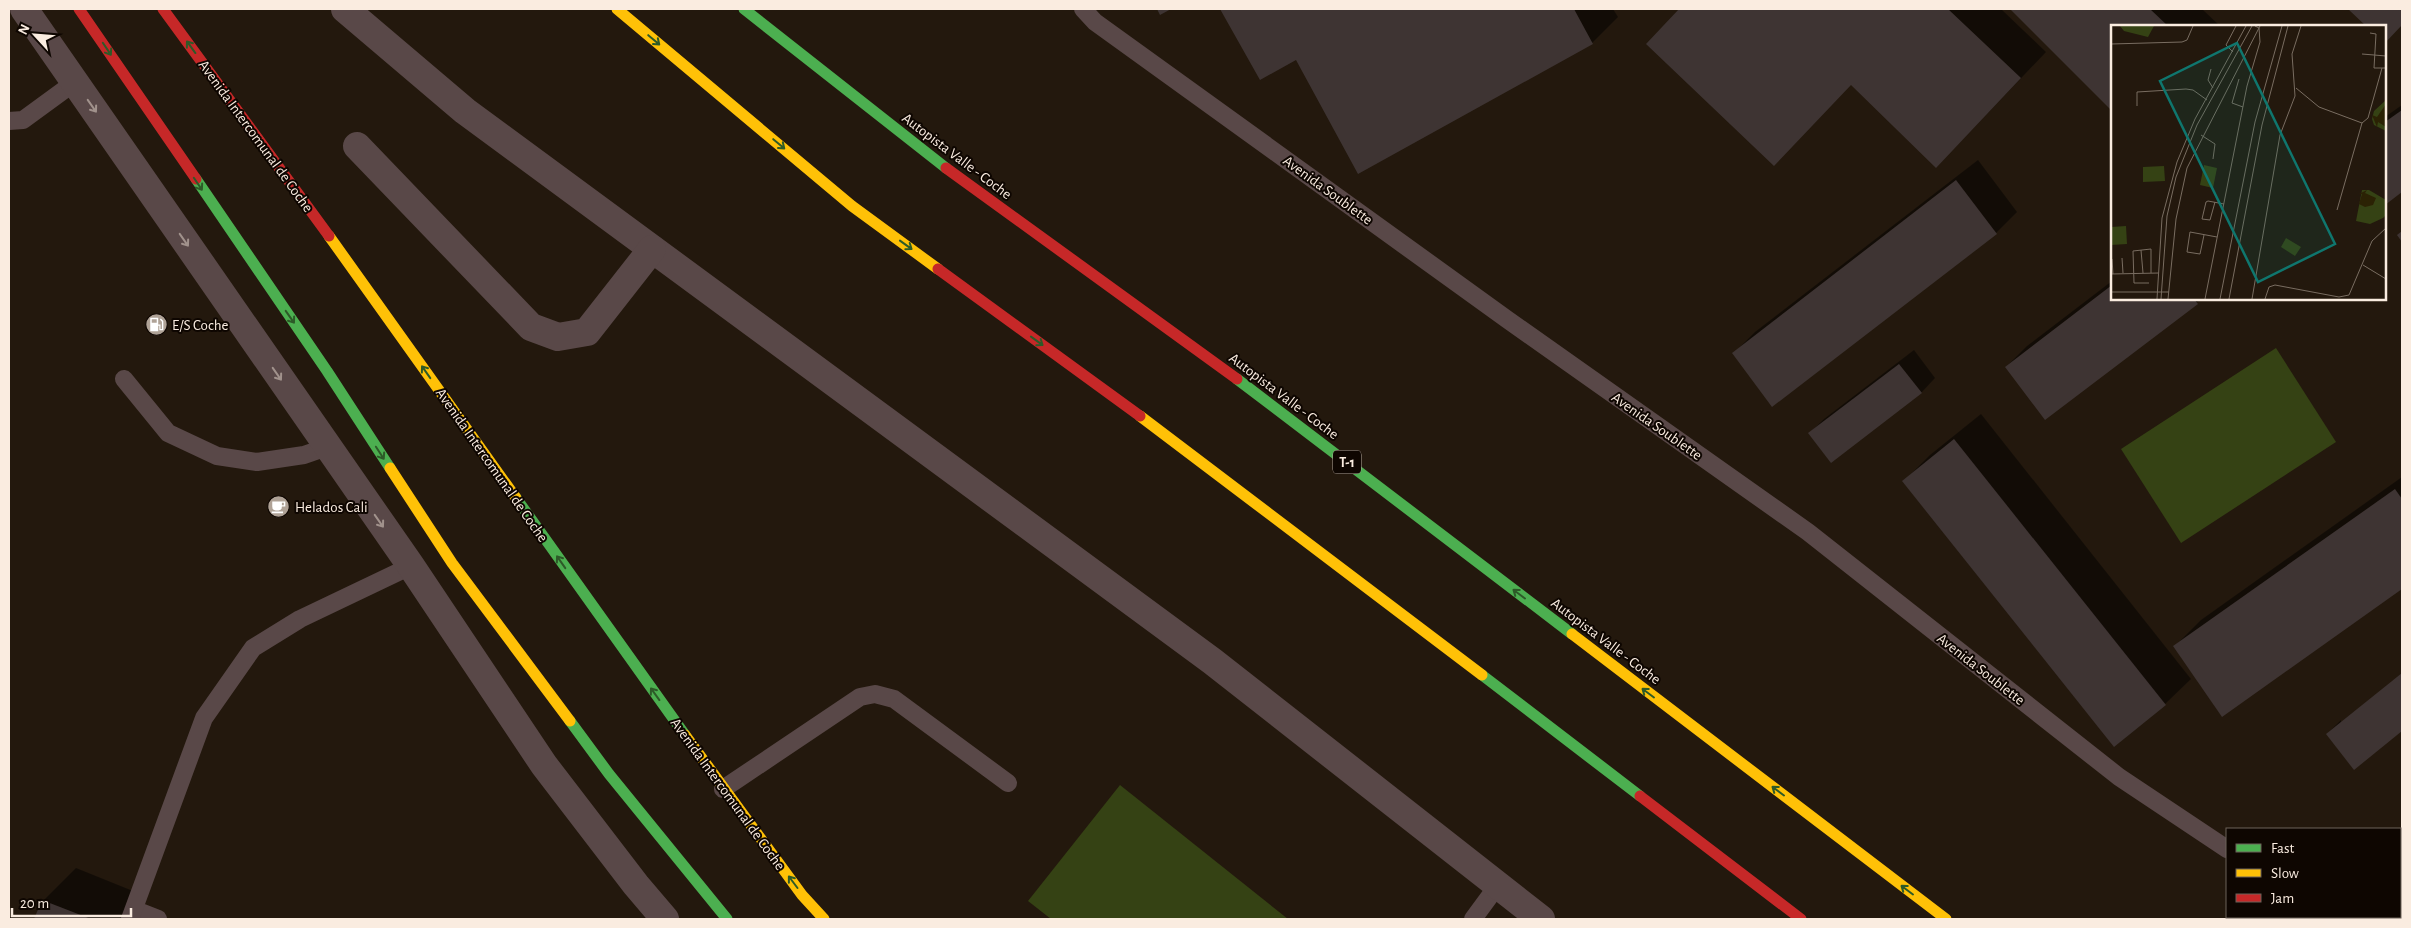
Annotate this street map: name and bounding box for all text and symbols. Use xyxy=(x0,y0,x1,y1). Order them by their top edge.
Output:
north arrow xyxy=(10,10,60,60)
text: N xyxy=(16,22,33,37)
inset map xyxy=(2111,25,2386,300)
one-way arrow xyxy=(648,34,661,46)
one-way arrow xyxy=(186,41,197,54)
one-way arrow xyxy=(102,42,112,56)
street label: Avenida Intercomunal de Coche xyxy=(196,58,316,215)
one-way arrow xyxy=(87,99,97,113)
street label: Autopista Valle - Coche xyxy=(899,110,1014,202)
one-way arrow xyxy=(772,139,785,150)
street label: Avenida Soublette xyxy=(1280,153,1375,228)
one-way arrow xyxy=(193,176,203,190)
one-way arrow xyxy=(179,233,189,247)
one-way arrow xyxy=(899,240,913,250)
one-way arrow xyxy=(285,310,295,324)
fuel station icon: E/S Coche xyxy=(144,313,168,337)
place label: E/S Coche xyxy=(172,318,229,333)
one-way arrow xyxy=(1030,336,1044,346)
street label: Autopista Valle - Coche xyxy=(1226,350,1341,442)
one-way arrow xyxy=(272,366,282,380)
one-way arrow xyxy=(421,366,431,380)
street label: Avenida Intercomunal de Coche xyxy=(433,386,550,545)
street label: Avenida Soublette xyxy=(1609,390,1705,463)
one-way arrow xyxy=(375,445,385,459)
road number: T-1 xyxy=(1333,451,1361,474)
cafe icon: Helados Cali xyxy=(267,495,291,519)
place label: Helados Cali xyxy=(295,500,368,515)
one-way arrow xyxy=(374,514,385,527)
one-way arrow xyxy=(556,555,566,569)
one-way arrow xyxy=(1512,589,1526,599)
street label: Autopista Valle - Coche xyxy=(1548,595,1663,687)
street label: Avenida Soublette xyxy=(1934,631,2027,708)
one-way arrow xyxy=(650,687,660,701)
one-way arrow xyxy=(1642,687,1655,698)
street label: Avenida Intercomunal de Coche xyxy=(668,716,788,873)
one-way arrow xyxy=(1771,786,1784,797)
legend xyxy=(2226,828,2401,918)
text: Fast xyxy=(2271,841,2295,856)
text: Slow xyxy=(2271,866,2299,881)
one-way arrow xyxy=(787,876,798,889)
one-way arrow xyxy=(1900,885,1914,895)
scale bar xyxy=(12,886,131,918)
text: Jam xyxy=(2271,891,2294,906)
text: 20 m xyxy=(20,896,49,911)

